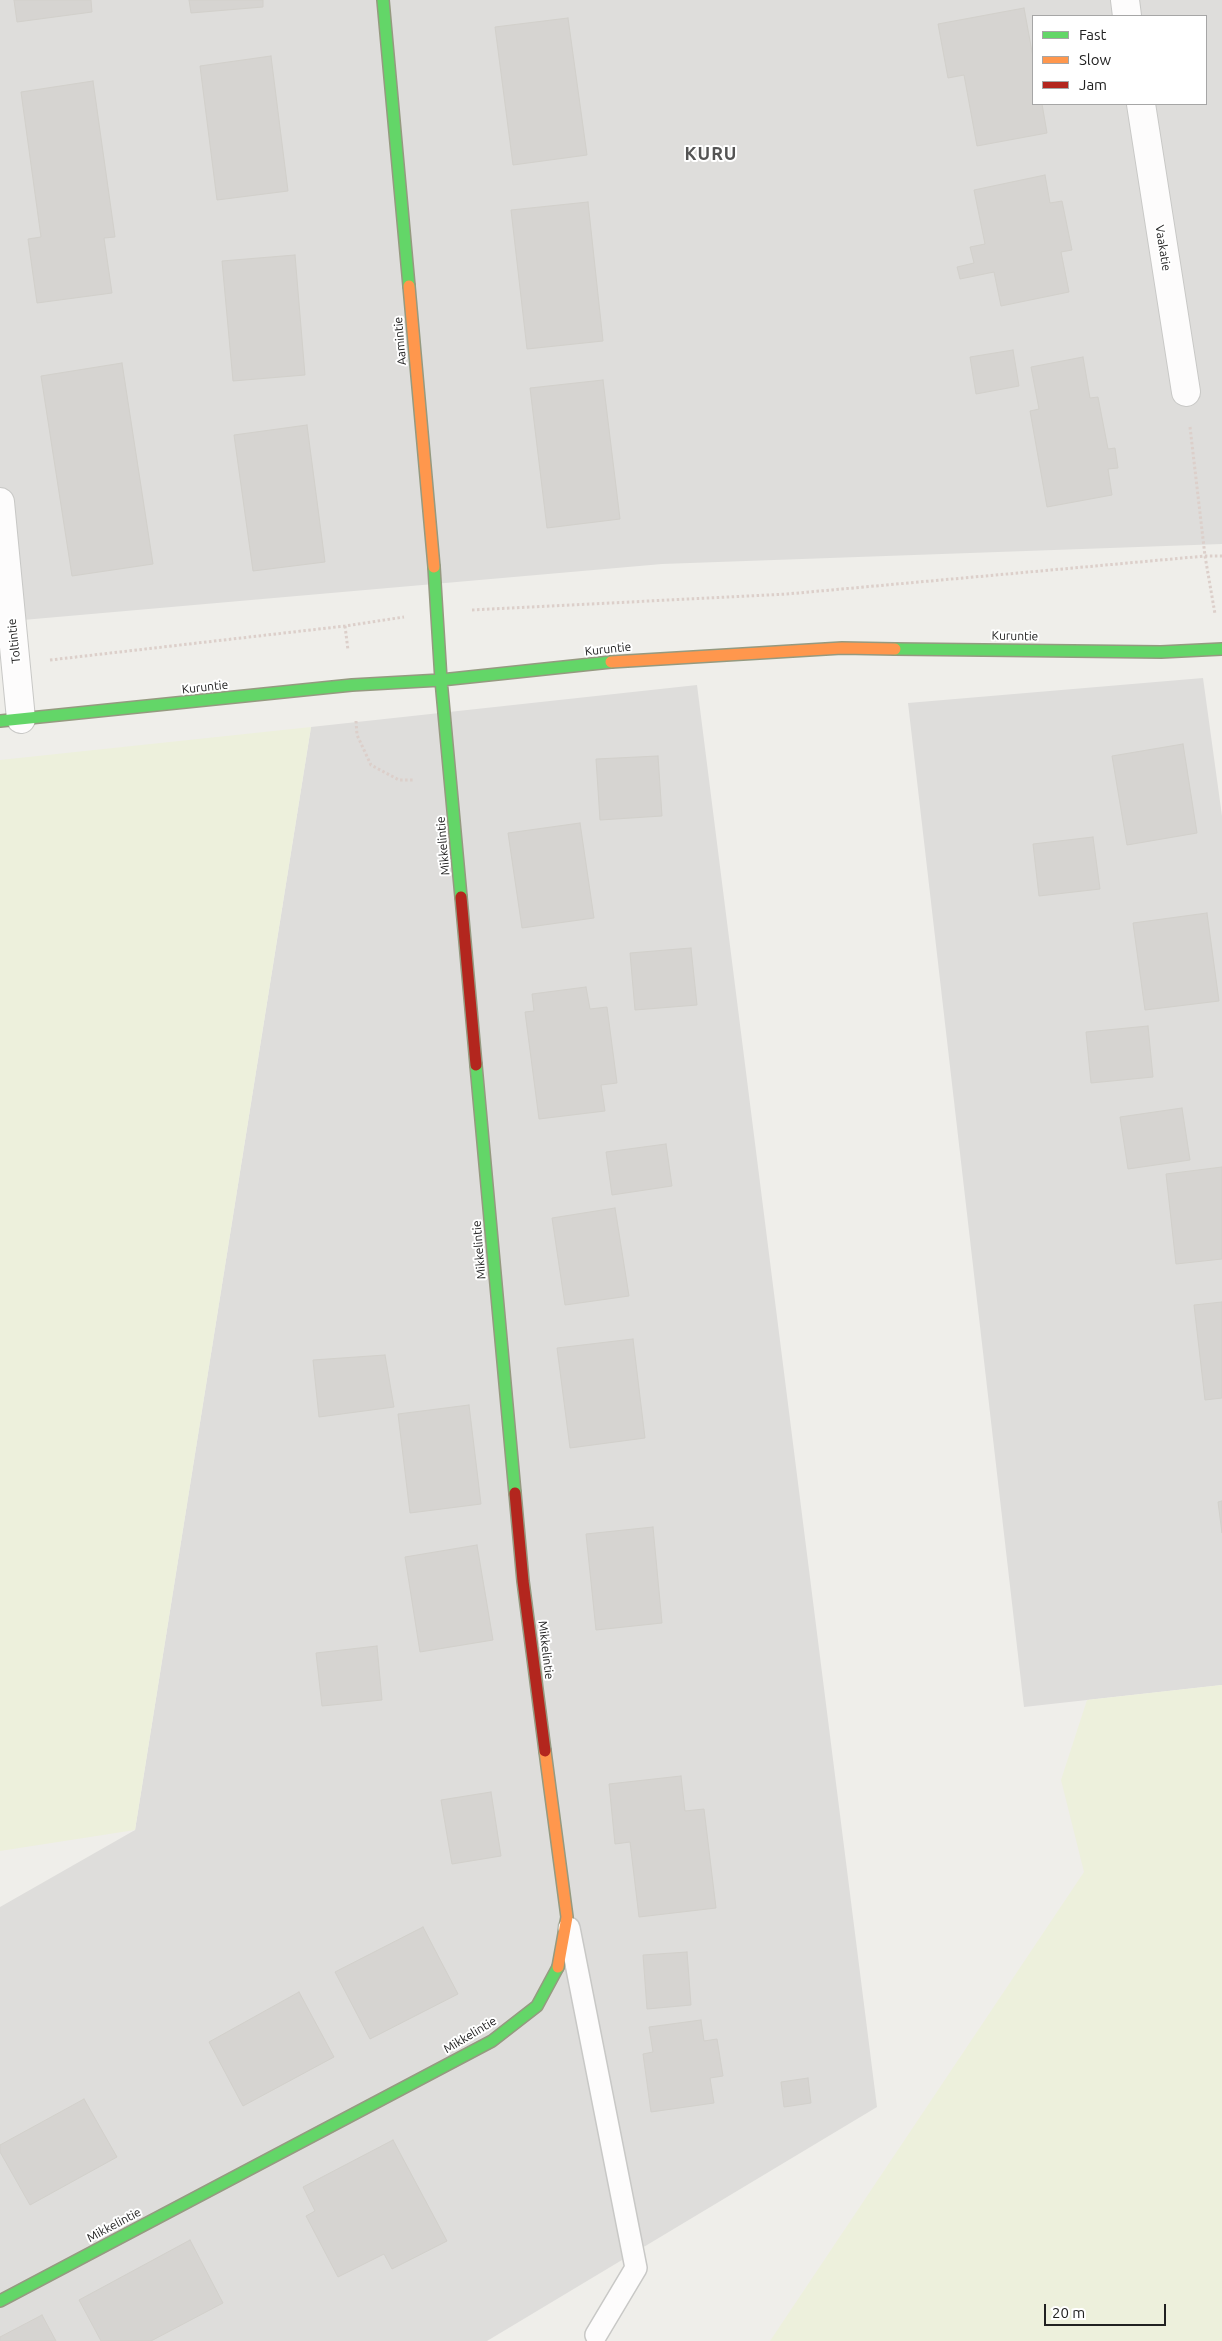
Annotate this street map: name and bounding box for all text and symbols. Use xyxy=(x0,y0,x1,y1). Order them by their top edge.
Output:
legend xyxy=(1032,15,1207,105)
text: Fast xyxy=(1079,26,1106,43)
text: Slow xyxy=(1079,51,1111,68)
text: Jam xyxy=(1079,76,1107,93)
district label: KURU xyxy=(684,143,738,165)
street label: Vaakatie xyxy=(1152,224,1174,272)
street label: Aamintie xyxy=(391,316,409,366)
street label: Toltintie xyxy=(4,618,24,664)
street label: Kuruntie xyxy=(992,628,1038,644)
street label: Kuruntie xyxy=(584,639,632,659)
street label: Kuruntie xyxy=(181,677,229,697)
street label: Mikkelintie xyxy=(433,816,453,876)
street label: Mikkelintie xyxy=(469,1220,489,1280)
street label: Mikkelintie xyxy=(535,1620,557,1680)
street label: Mikkelintie xyxy=(441,2014,499,2056)
street label: Mikkelintie xyxy=(85,2205,143,2245)
scale bar xyxy=(1047,2294,1170,2326)
text: 20 m xyxy=(1052,2304,1085,2321)

